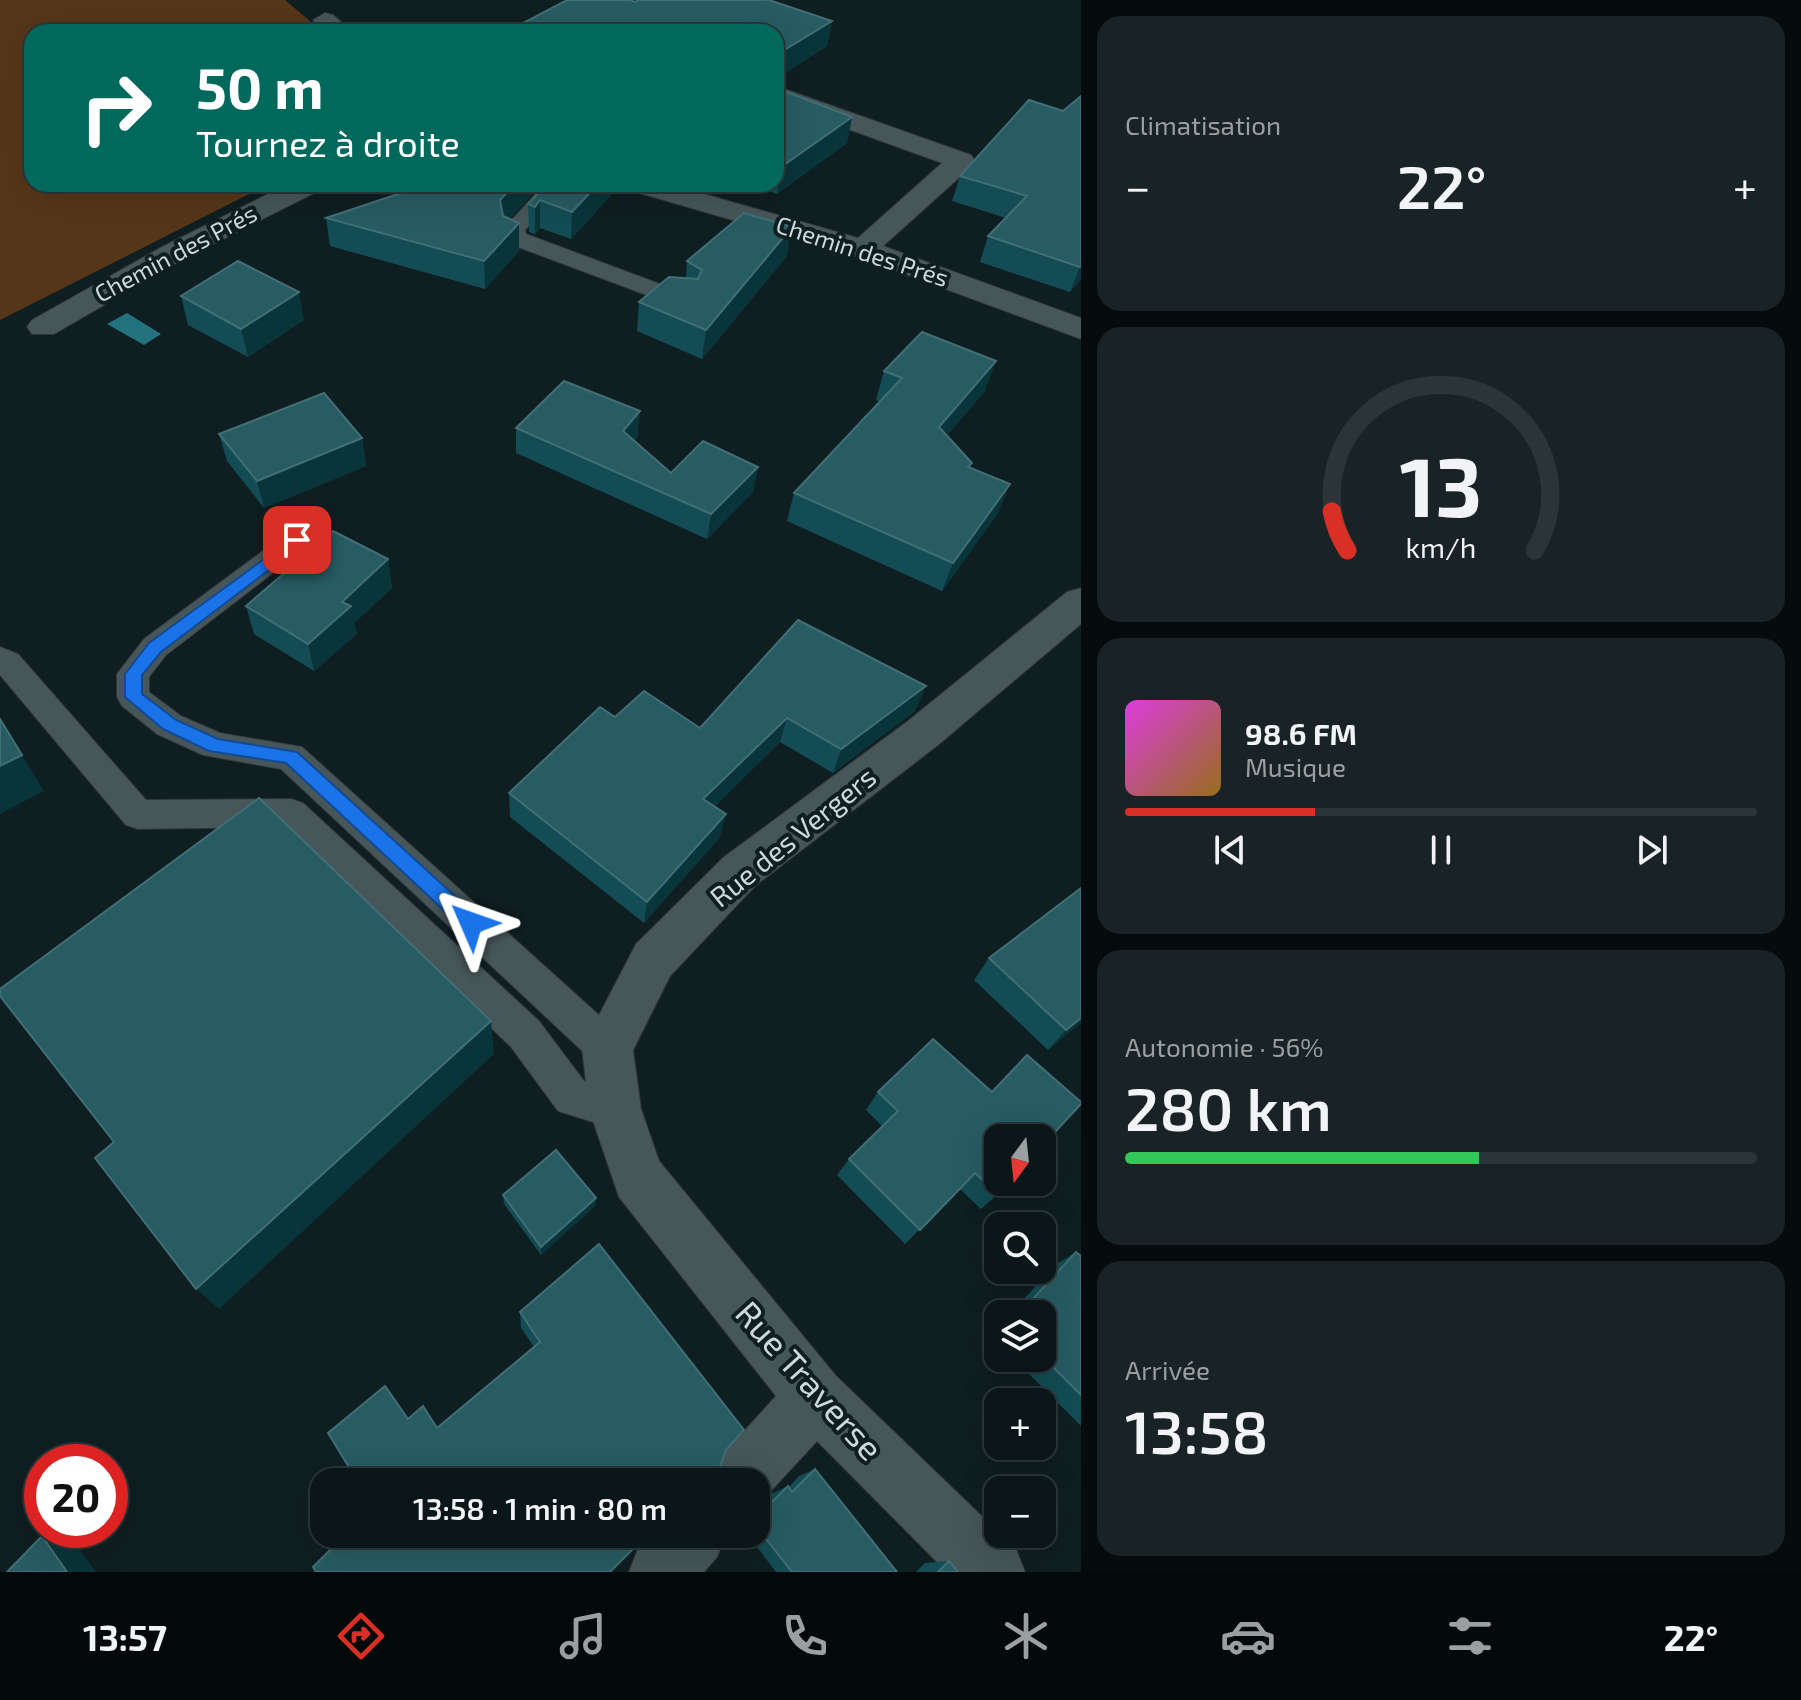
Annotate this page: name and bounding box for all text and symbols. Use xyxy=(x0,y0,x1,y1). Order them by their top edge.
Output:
text: 50 m xyxy=(196,53,324,120)
icon: right xyxy=(64,56,168,160)
text: Climatisation xyxy=(1125,109,1281,140)
text: Tournez à droite xyxy=(196,121,460,164)
text: 22° xyxy=(1397,149,1487,221)
text: − xyxy=(1125,159,1151,212)
text: + xyxy=(1733,159,1757,212)
street label: Chemin des Prés xyxy=(89,198,261,308)
street label: Chemin des Prés xyxy=(773,209,952,292)
text: 13 xyxy=(1399,433,1483,533)
pin xyxy=(263,506,331,574)
icon: arrive xyxy=(275,518,319,562)
text: km/h xyxy=(1406,529,1476,564)
text: 98.6 FM xyxy=(1245,715,1357,751)
text: Musique xyxy=(1245,751,1346,782)
street label: Rue des Vergers xyxy=(703,759,882,913)
icon: previous xyxy=(1208,828,1252,872)
icon: pause xyxy=(1419,828,1463,872)
icon: next xyxy=(1630,828,1674,872)
position arrow xyxy=(429,881,513,965)
text: Autonomie · 56% xyxy=(1125,1031,1324,1062)
text: 280 km xyxy=(1125,1071,1332,1143)
north arrow xyxy=(984,1124,1056,1196)
map controls xyxy=(984,1124,1056,1548)
button: search xyxy=(984,1212,1056,1284)
street label: Rue Traverse xyxy=(728,1292,892,1468)
button: layers xyxy=(984,1300,1056,1372)
text: Arrivée xyxy=(1125,1354,1210,1385)
button: + xyxy=(984,1388,1056,1460)
text: 13:58 xyxy=(1125,1394,1268,1466)
speed limit sign: 20 xyxy=(24,1444,128,1548)
button: − xyxy=(984,1476,1056,1548)
text: 13:58 · 1 min · 80 m xyxy=(413,1490,667,1526)
icon: directions xyxy=(333,1608,389,1664)
icon: music xyxy=(555,1608,611,1664)
icon: phone xyxy=(777,1608,833,1664)
icon: climate xyxy=(998,1608,1054,1664)
icon: car xyxy=(1220,1608,1276,1664)
icon: filters xyxy=(1442,1608,1498,1664)
text: 13:57 xyxy=(83,1615,167,1658)
text: 22° xyxy=(1664,1615,1718,1658)

